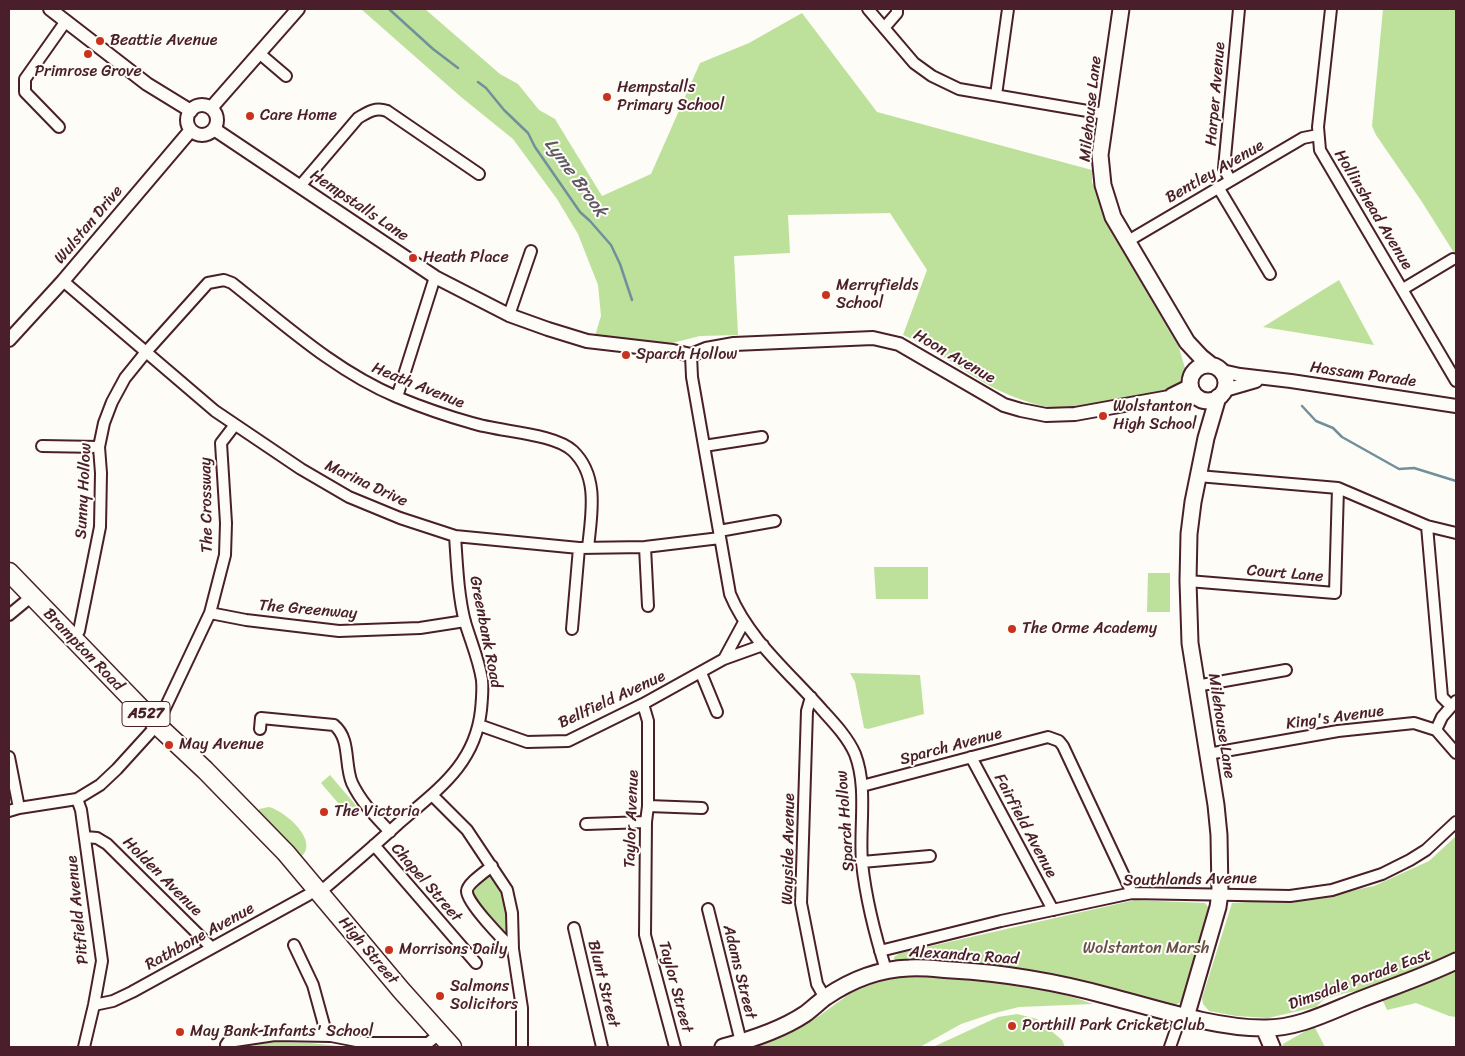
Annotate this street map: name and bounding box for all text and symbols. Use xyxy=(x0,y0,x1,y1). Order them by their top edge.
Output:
place label: Beattie Avenue xyxy=(110,31,217,51)
marker: Beattie Avenue xyxy=(94,35,106,47)
street label: Harper Avenue xyxy=(1202,41,1230,147)
marker: Primrose Grove xyxy=(82,48,94,60)
street label: Milehouse Lane xyxy=(1076,55,1106,163)
place label: Primrose Grove xyxy=(34,62,142,82)
place label: Hempstalls Primary School xyxy=(617,78,724,116)
marker: Hempstalls Primary School xyxy=(601,91,613,103)
place label: Care Home xyxy=(260,106,337,126)
marker: Care Home xyxy=(244,110,256,122)
water label: Lyme Brook xyxy=(539,134,611,222)
street label: Bentley Avenue xyxy=(1162,136,1268,208)
street label: Hollinshead Avenue xyxy=(1330,146,1416,274)
street label: Hempstalls Lane xyxy=(306,166,412,246)
street label: Wulstan Drive xyxy=(51,182,127,268)
place label: Heath Place xyxy=(423,248,509,268)
marker: Heath Place xyxy=(407,252,419,264)
place label: Merryfields School xyxy=(836,276,918,314)
marker: Merryfields School xyxy=(820,289,832,301)
street label: Hoon Avenue xyxy=(910,326,998,388)
place label: Sparch Hollow xyxy=(636,345,737,365)
marker: Sparch Hollow xyxy=(620,349,632,361)
street label: Hassam Parade xyxy=(1309,358,1417,392)
street label: Heath Avenue xyxy=(369,359,467,413)
place label: Wolstanton High School xyxy=(1113,397,1197,435)
marker: Wolstanton High School xyxy=(1097,410,1109,422)
street label: Sunny Hollow xyxy=(72,443,96,539)
street label: Marina Drive xyxy=(322,456,410,512)
street label: The Crossway xyxy=(197,457,217,553)
street label: Court Lane xyxy=(1246,561,1324,587)
street label: Greenbank Road xyxy=(465,574,505,690)
street label: The Greenway xyxy=(258,596,358,624)
street label: Brampton Road xyxy=(39,605,127,695)
place label: The Orme Academy xyxy=(1022,619,1157,639)
marker: The Orme Academy xyxy=(1006,623,1018,635)
street label: Bellfield Avenue xyxy=(556,667,668,733)
street label: Milehouse Lane xyxy=(1203,672,1239,780)
road number: A527 xyxy=(122,702,170,726)
street label: King's Avenue xyxy=(1285,702,1385,734)
street label: Sparch Avenue xyxy=(898,724,1004,770)
place label: May Avenue xyxy=(179,735,264,755)
marker: May Avenue xyxy=(163,739,175,751)
street label: Taylor Avenue xyxy=(621,770,643,868)
street label: Sparch Hollow xyxy=(833,770,859,872)
street label: Fairfield Avenue xyxy=(989,771,1061,881)
street label: Wayside Avenue xyxy=(778,793,800,905)
place label: The Victoria xyxy=(334,802,420,822)
marker: The Victoria xyxy=(318,806,330,818)
street label: Holden Avenue xyxy=(118,833,206,921)
street label: Chapel Street xyxy=(387,840,465,926)
street label: Pitfield Avenue xyxy=(63,855,93,965)
street label: Southlands Avenue xyxy=(1123,869,1257,891)
street label: Rathbone Avenue xyxy=(142,899,258,975)
street label: High Street xyxy=(334,913,402,989)
street label: Adams Street xyxy=(718,923,760,1021)
street label: Blunt Street xyxy=(583,939,623,1029)
street label: Taylor Street xyxy=(654,939,696,1035)
park label: Wolstanton Marsh xyxy=(1083,939,1209,959)
place label: Morrisons Daily xyxy=(399,940,507,960)
street label: Alexandra Road xyxy=(909,943,1019,969)
marker: Morrisons Daily xyxy=(383,944,395,956)
street label: Dimsdale Parade East xyxy=(1286,945,1434,1015)
place label: Salmons Solicitors xyxy=(450,977,518,1015)
marker: Salmons Solicitors xyxy=(434,990,446,1002)
place label: Porthill Park Cricket Club xyxy=(1022,1016,1205,1036)
marker: Porthill Park Cricket Club xyxy=(1006,1020,1018,1032)
place label: May Bank Infants' School xyxy=(190,1022,373,1042)
marker: May Bank Infants' School xyxy=(174,1026,186,1038)

